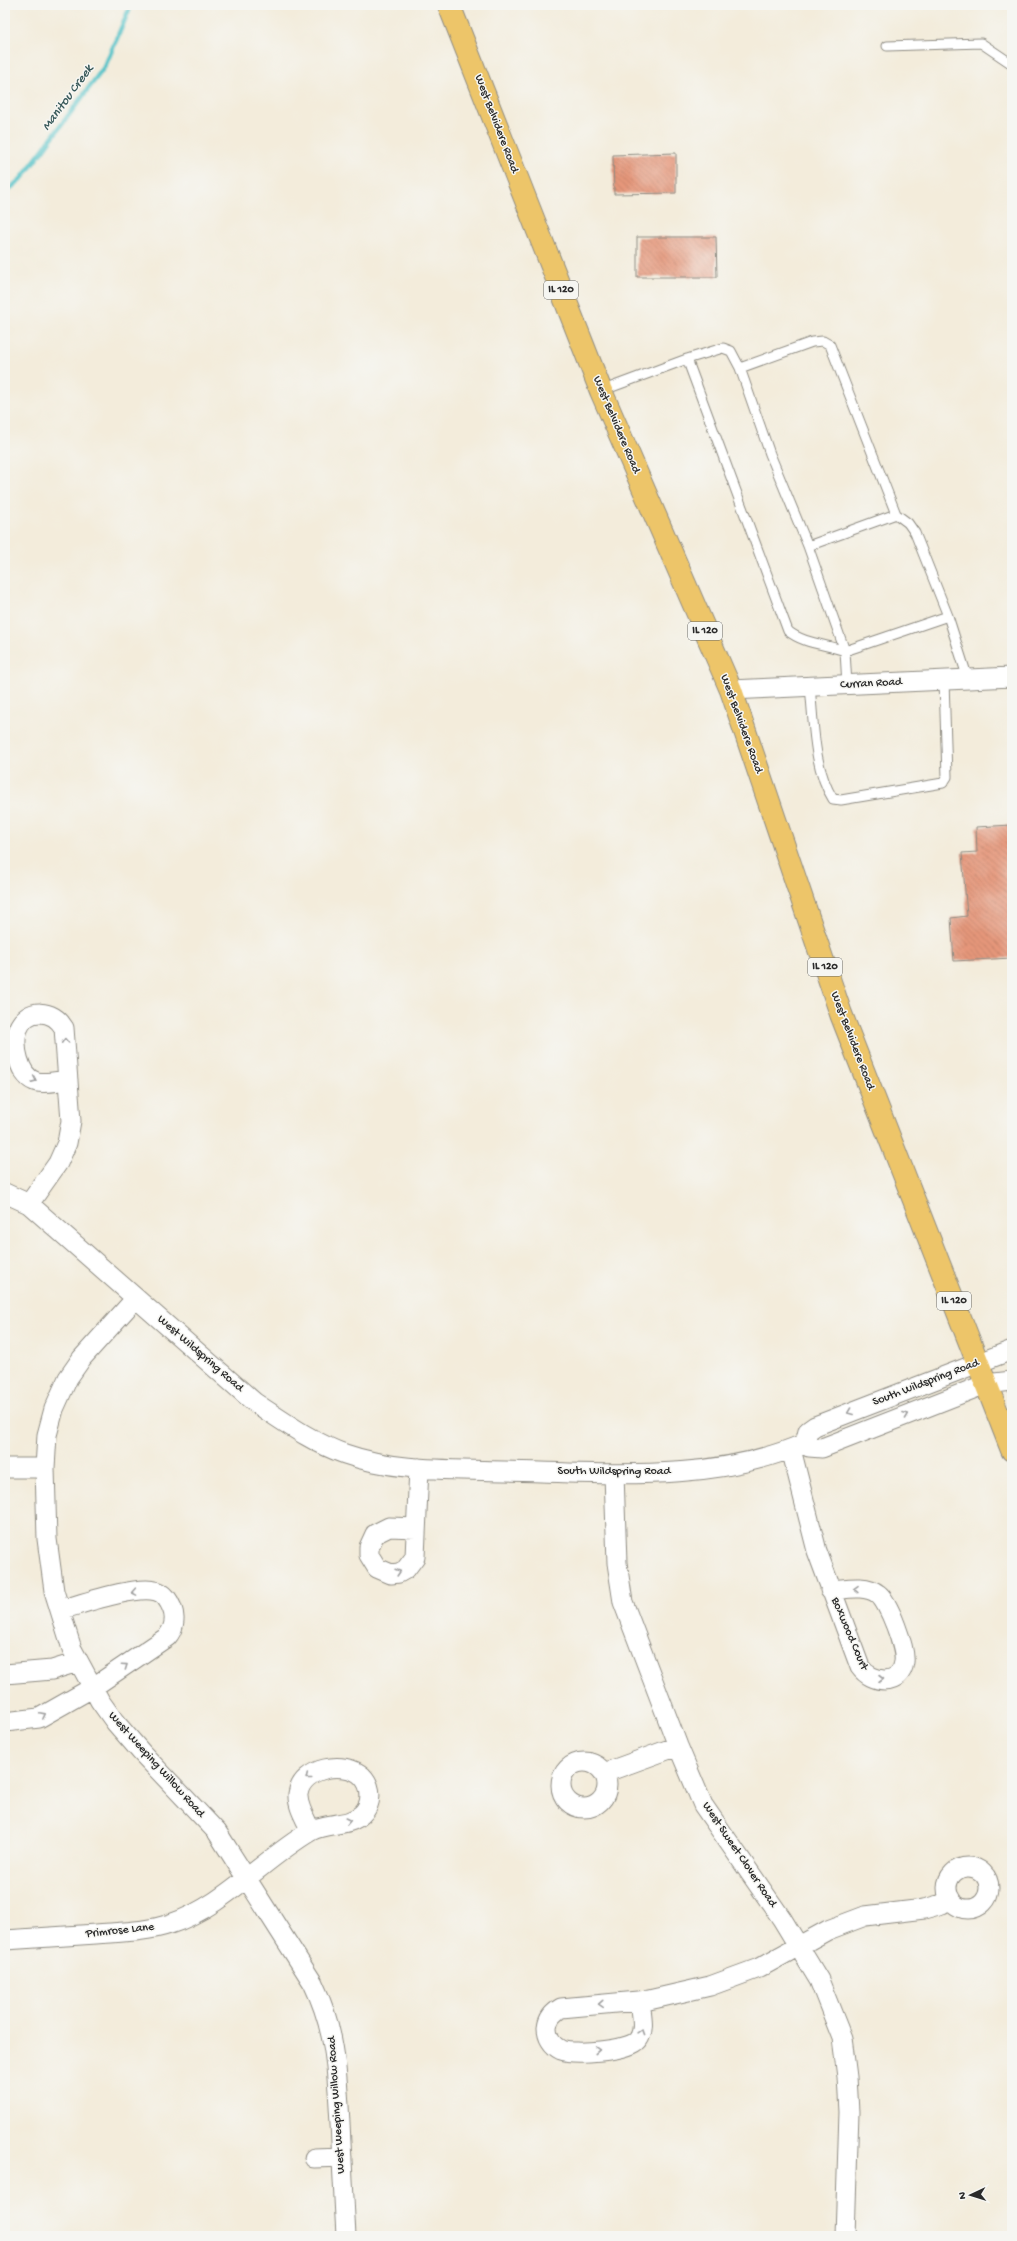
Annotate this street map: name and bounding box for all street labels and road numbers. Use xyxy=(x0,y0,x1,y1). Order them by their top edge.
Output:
street label: West Belvidere Road xyxy=(471,73,522,176)
road number: IL 120 xyxy=(544,281,578,299)
street label: West Belvidere Road xyxy=(589,374,643,477)
road number: IL 120 xyxy=(688,622,722,640)
street label: West Belvidere Road xyxy=(717,673,766,776)
street label: Curran Road xyxy=(840,675,903,693)
road number: IL 120 xyxy=(808,958,842,976)
street label: West Belvidere Road xyxy=(827,990,878,1093)
road number: IL 120 xyxy=(937,1292,971,1310)
street label: West Wildspring Road xyxy=(154,1313,247,1396)
street label: South Wildspring Road xyxy=(871,1356,982,1410)
street label: South Wildspring Road xyxy=(558,1465,671,1479)
street label: Boxwood Court xyxy=(827,1595,871,1674)
street label: West Weeping Willow Road xyxy=(105,1709,208,1822)
street label: West Sweet Clover Road xyxy=(699,1800,780,1911)
street label: Primrose Lane xyxy=(84,1920,156,1942)
street label: West Weeping Willow Road xyxy=(325,2035,349,2174)

